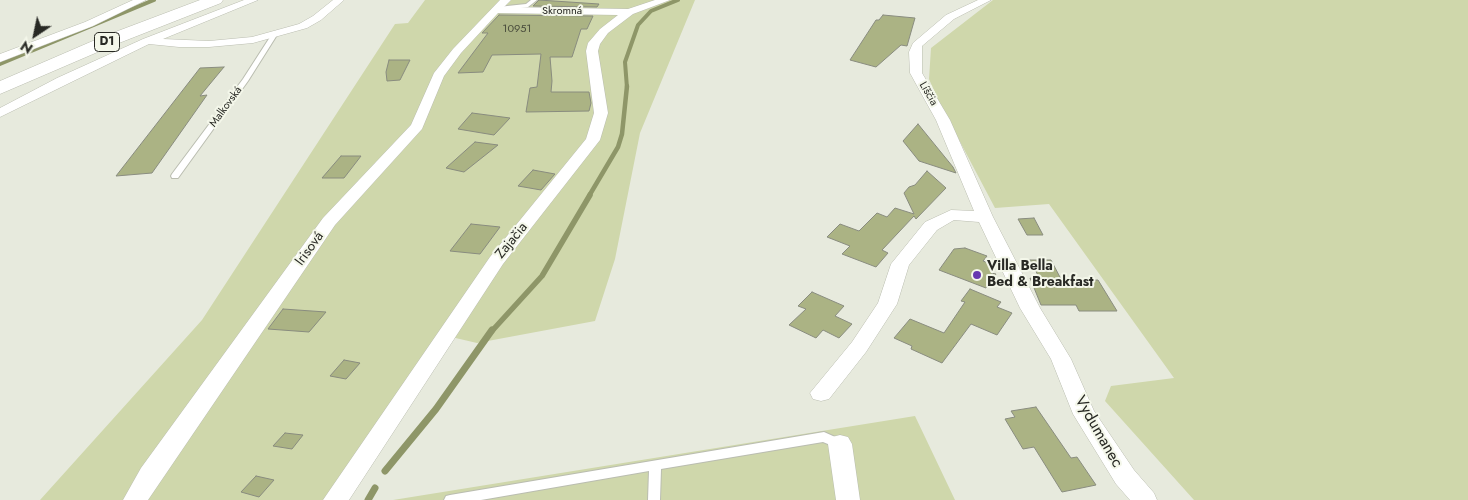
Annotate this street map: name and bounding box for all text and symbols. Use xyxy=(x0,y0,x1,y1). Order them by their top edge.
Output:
street label: Skromná xyxy=(542,4,582,18)
north arrow xyxy=(10,10,60,60)
house number: 10951 xyxy=(502,22,532,36)
road number: D1 xyxy=(94,32,120,52)
text: N xyxy=(16,36,37,59)
street label: Líščia xyxy=(916,80,940,108)
street label: Malkovská xyxy=(207,84,245,130)
street label: Zajačia xyxy=(492,220,532,262)
street label: Irisová xyxy=(292,229,328,269)
place label: Villa Bella Bed & Breakfast xyxy=(987,259,1094,292)
marker: Villa Bella Bed & Breakfast xyxy=(971,269,983,281)
street label: Vydumanec xyxy=(1070,393,1126,471)

